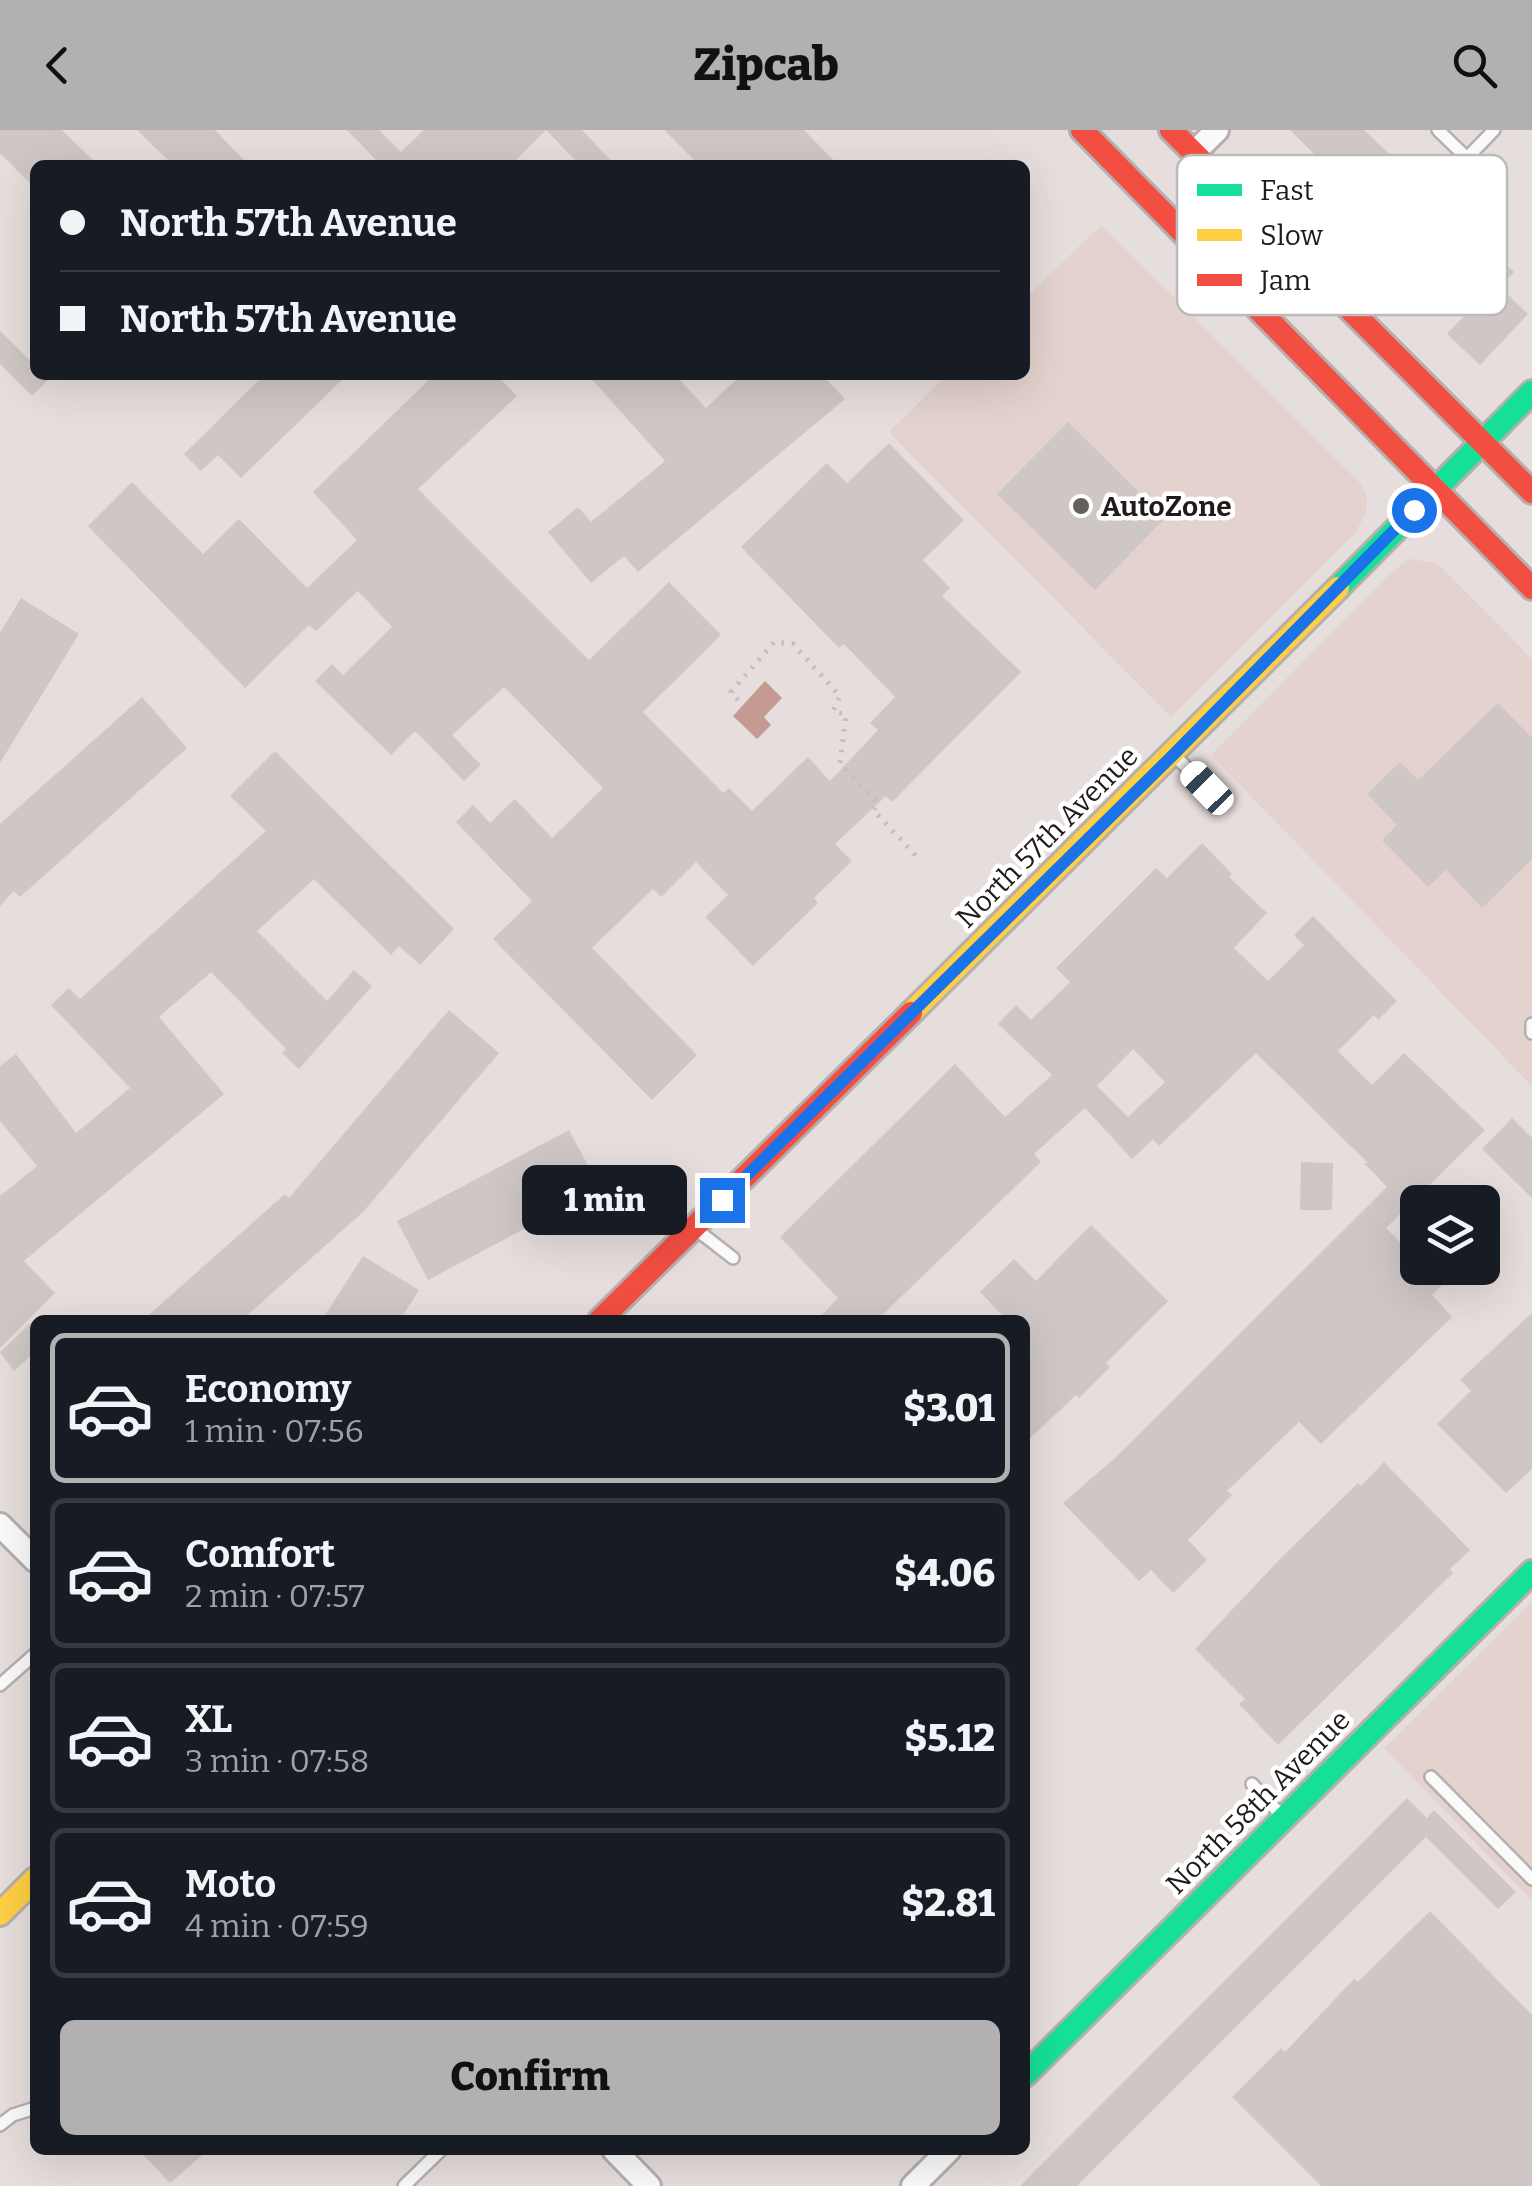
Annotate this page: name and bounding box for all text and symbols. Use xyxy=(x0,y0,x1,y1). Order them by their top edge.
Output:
icon: back xyxy=(30,38,85,93)
text: Zipcab xyxy=(693,38,839,92)
icon: search xyxy=(1447,38,1502,93)
legend xyxy=(1177,155,1507,315)
text: Fast xyxy=(1260,174,1314,207)
text: North 57th Avenue xyxy=(120,200,457,246)
text: Slow xyxy=(1260,219,1323,252)
text: Jam xyxy=(1259,264,1311,297)
text: North 57th Avenue xyxy=(120,296,457,342)
route start xyxy=(1392,488,1437,533)
place label: AutoZone xyxy=(1101,490,1232,523)
marker: AutoZone xyxy=(1070,495,1092,517)
street label: North 57th Avenue xyxy=(949,739,1145,935)
car xyxy=(1175,756,1239,820)
callout: 1 min xyxy=(522,1165,687,1235)
route end xyxy=(700,1178,745,1223)
text: 1 min xyxy=(564,1181,645,1219)
map controls xyxy=(1400,1185,1500,1285)
button: layers xyxy=(1400,1185,1500,1285)
icon: car xyxy=(65,1363,155,1453)
text: Economy xyxy=(185,1366,351,1412)
text: $3.01 xyxy=(903,1385,995,1431)
text: 1 min · 07:56 xyxy=(185,1412,363,1450)
icon: car xyxy=(65,1528,155,1618)
text: Comfort xyxy=(185,1531,335,1577)
text: $4.06 xyxy=(894,1550,995,1596)
text: 2 min · 07:57 xyxy=(185,1577,365,1615)
icon: car xyxy=(65,1693,155,1783)
text: XL xyxy=(185,1696,232,1742)
street label: North 58th Avenue xyxy=(1159,1703,1357,1901)
text: $5.12 xyxy=(904,1715,995,1761)
text: 3 min · 07:58 xyxy=(185,1742,369,1780)
icon: car xyxy=(65,1858,155,1948)
text: Moto xyxy=(185,1861,276,1907)
text: $2.81 xyxy=(902,1880,995,1926)
text: 4 min · 07:59 xyxy=(185,1907,369,1945)
button: Confirm xyxy=(60,2020,1000,2135)

